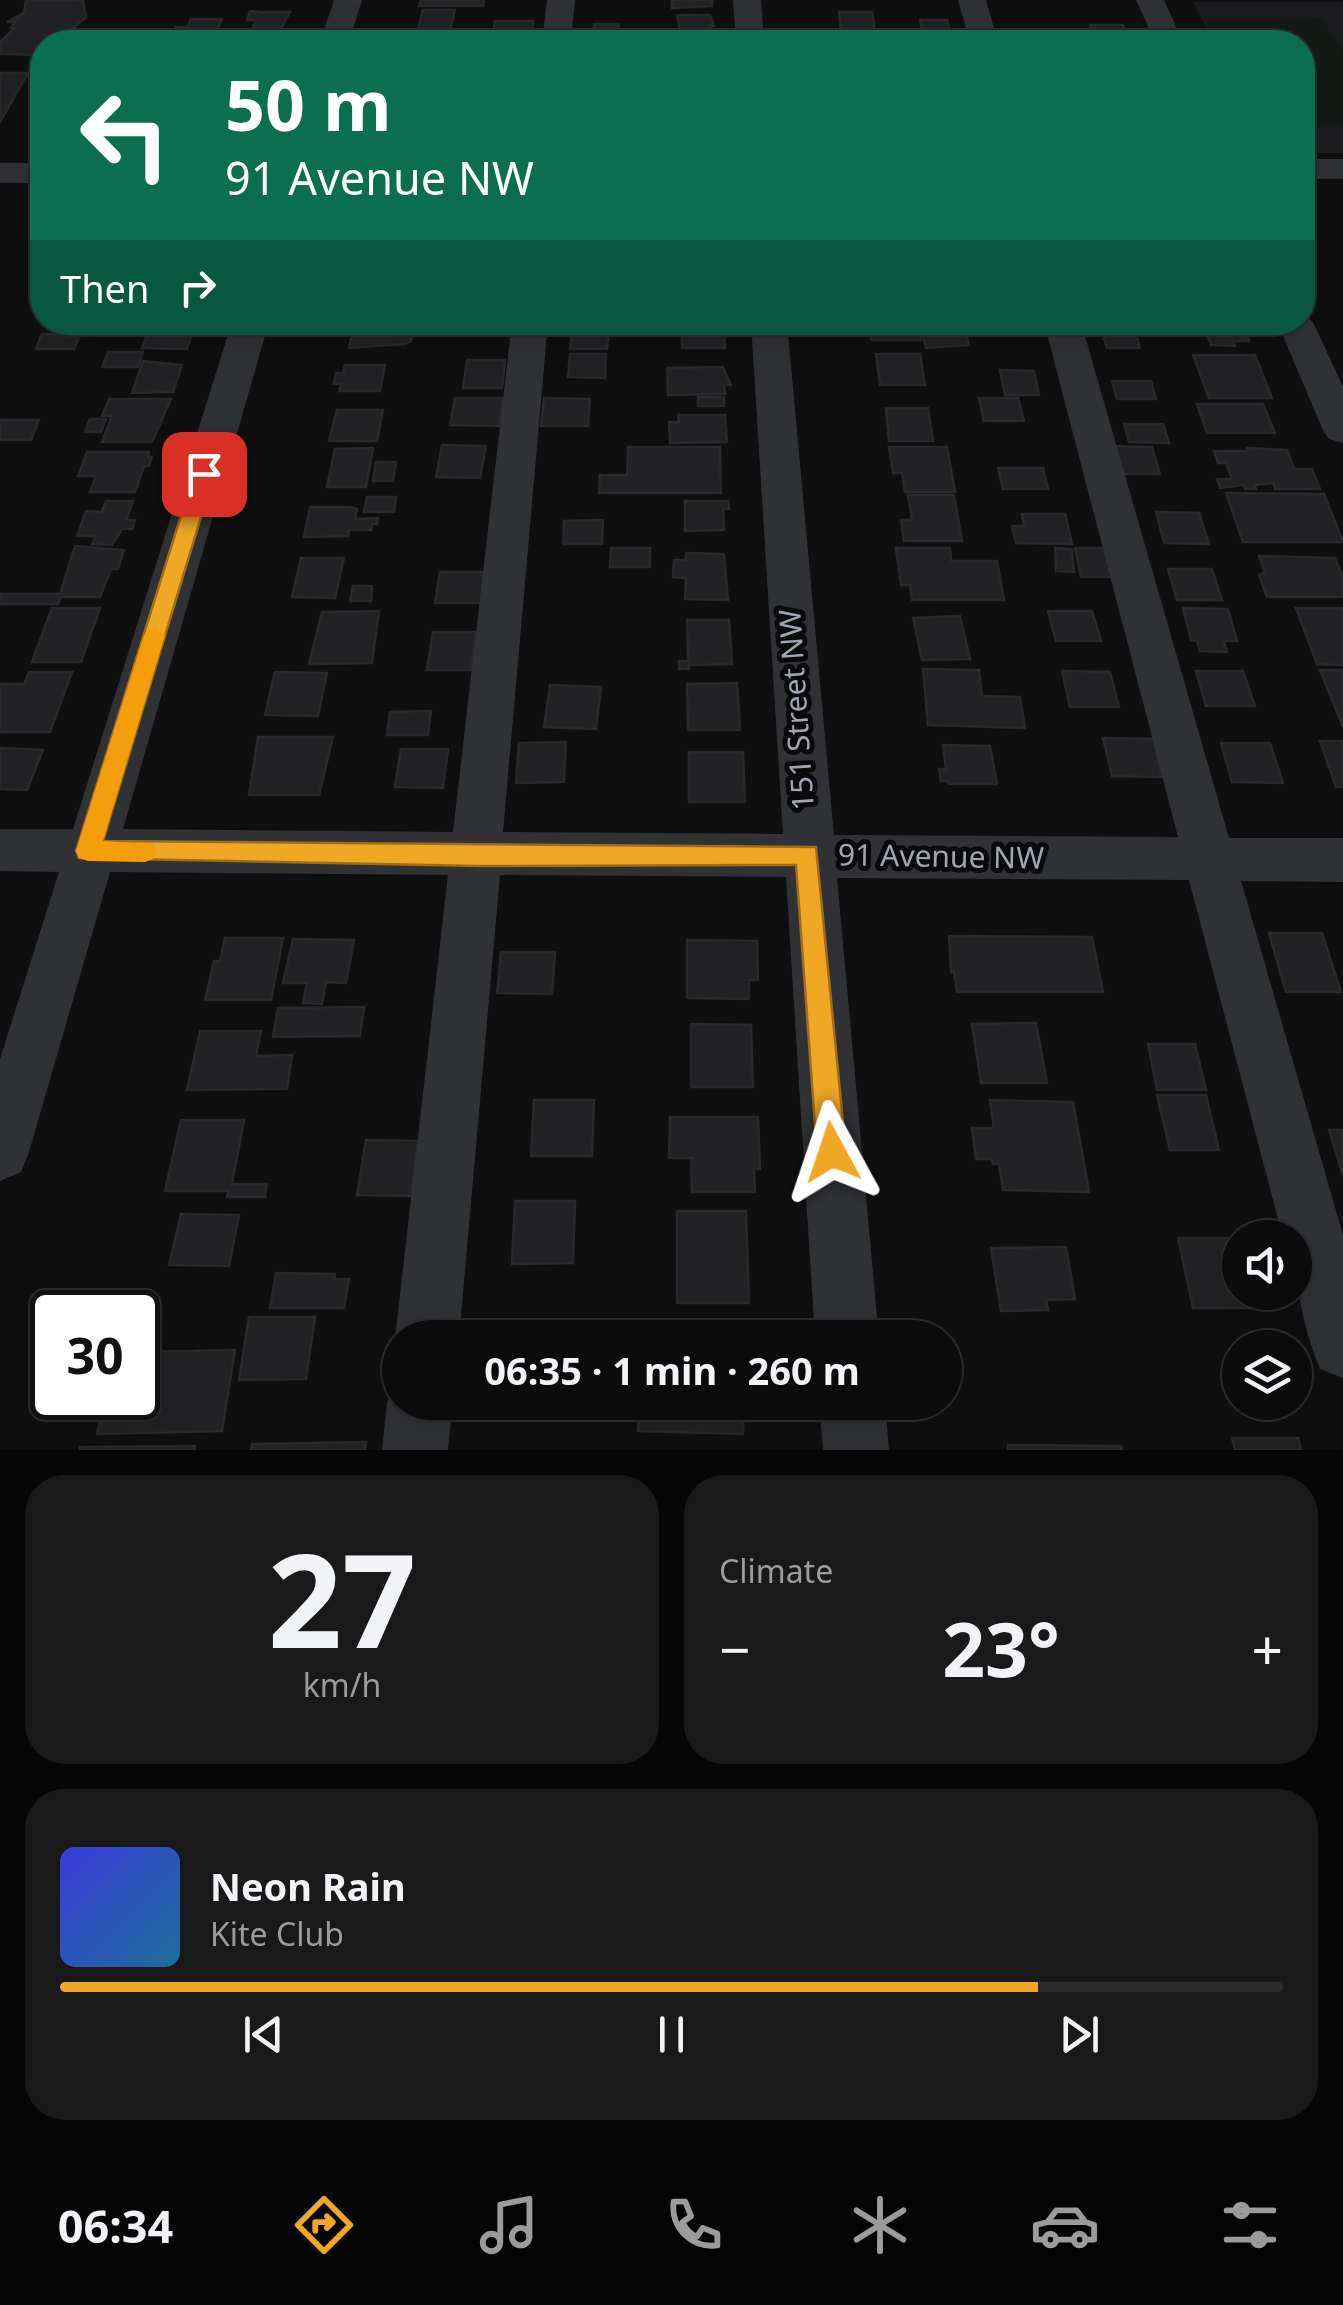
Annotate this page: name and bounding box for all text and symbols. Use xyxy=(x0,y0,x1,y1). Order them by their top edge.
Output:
text: 50 m xyxy=(225,56,392,152)
icon: left xyxy=(60,70,190,200)
text: 91 Avenue NW xyxy=(225,147,534,208)
icon: right xyxy=(170,260,225,315)
text: Then xyxy=(60,262,150,314)
pin xyxy=(162,432,247,517)
icon: arrive xyxy=(177,447,232,502)
street label: 151 Street NW xyxy=(768,608,823,812)
street label: 91 Avenue NW xyxy=(838,833,1044,878)
position arrow xyxy=(780,1100,884,1204)
map controls xyxy=(1222,1220,1312,1420)
button: sound xyxy=(1222,1220,1312,1310)
speed limit sign: 30 xyxy=(30,1290,160,1420)
button: layers xyxy=(1222,1330,1312,1420)
text: 06:35 · 1 min · 260 m xyxy=(484,1344,860,1396)
text: 27 xyxy=(268,1509,416,1686)
text: Climate xyxy=(719,1549,833,1592)
text: 23° xyxy=(942,1597,1060,1699)
text: − xyxy=(719,1611,750,1686)
text: + xyxy=(1252,1611,1283,1686)
text: km/h xyxy=(303,1663,381,1706)
text: Neon Rain xyxy=(210,1860,406,1912)
text: Kite Club xyxy=(210,1912,344,1955)
icon: previous xyxy=(236,2007,291,2062)
icon: pause xyxy=(644,2007,699,2062)
icon: next xyxy=(1052,2007,1107,2062)
icon: directions xyxy=(289,2190,359,2260)
icon: music xyxy=(474,2190,544,2260)
icon: phone xyxy=(659,2190,729,2260)
icon: climate xyxy=(845,2190,915,2260)
icon: car xyxy=(1030,2190,1100,2260)
icon: filters xyxy=(1215,2190,1285,2260)
text: 06:34 xyxy=(58,2195,173,2256)

